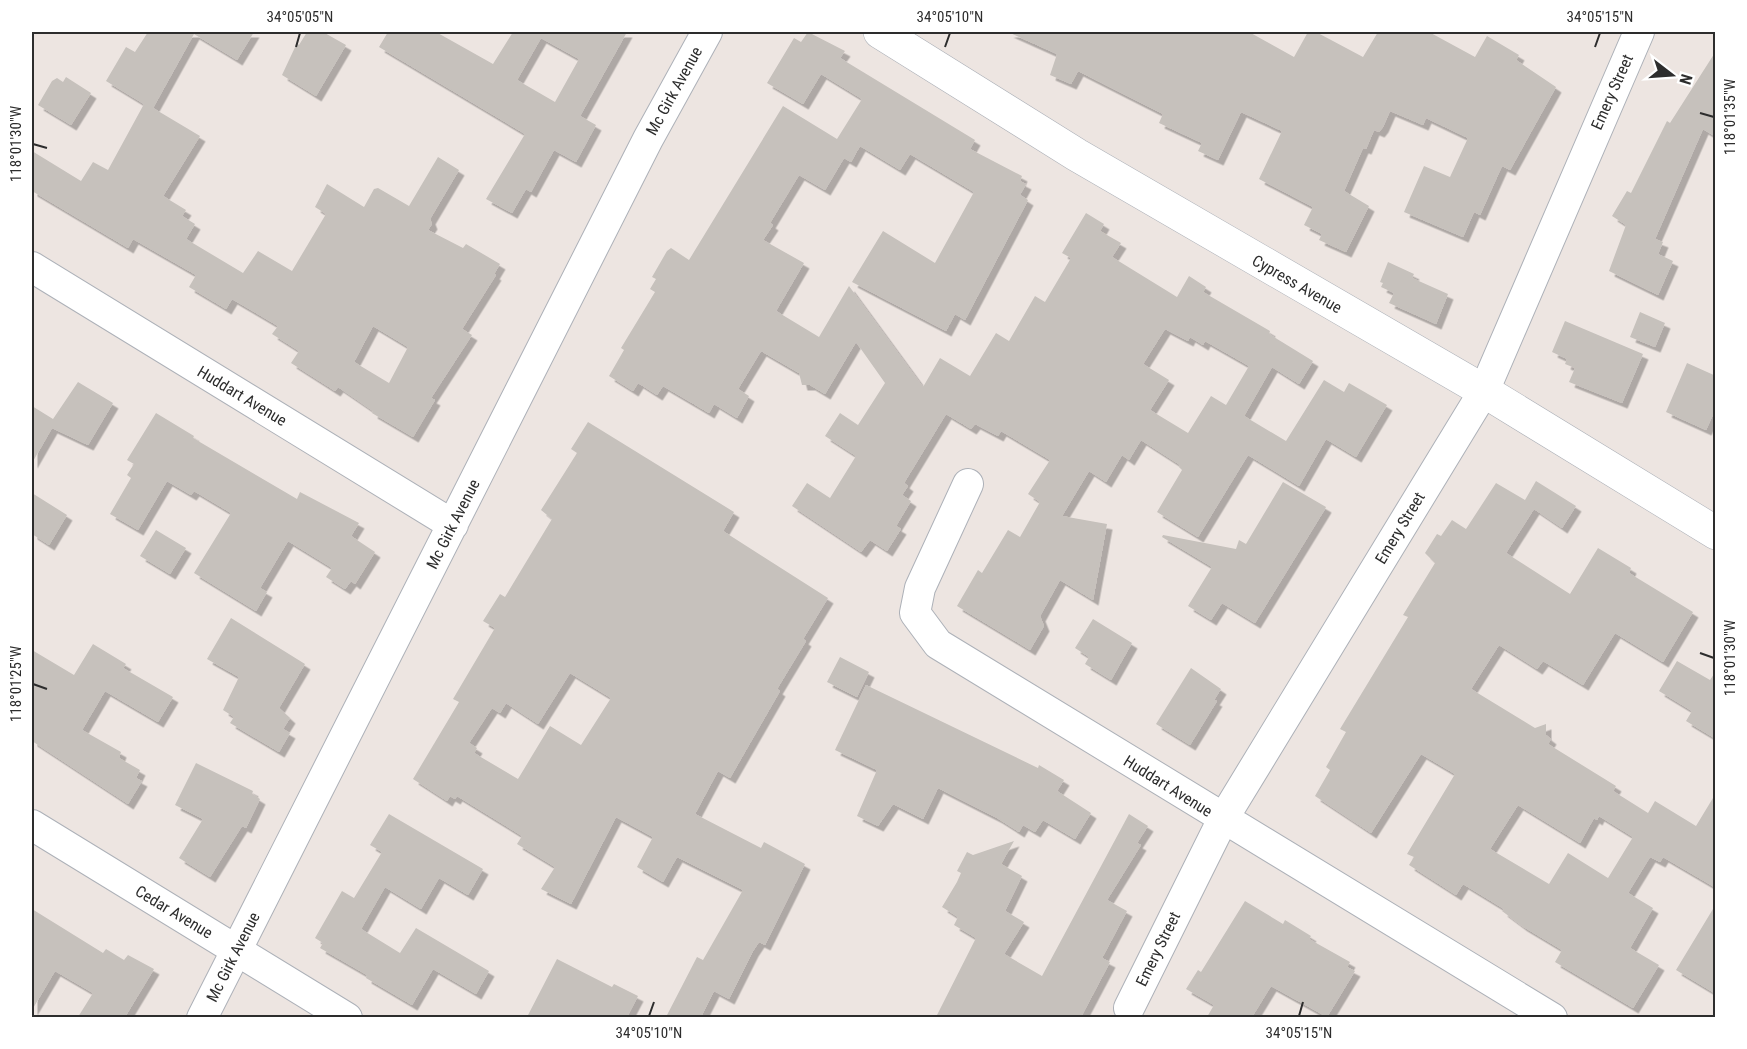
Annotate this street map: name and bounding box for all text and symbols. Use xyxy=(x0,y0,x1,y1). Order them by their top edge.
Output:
text: 34°05'05"N xyxy=(267,8,333,26)
text: 34°05'10"N xyxy=(917,8,983,26)
text: 34°05'15"N xyxy=(1567,8,1633,26)
street label: Mc Girk Avenue xyxy=(642,43,706,139)
north arrow xyxy=(1642,45,1702,105)
street label: Emery Street xyxy=(1587,51,1637,133)
text: N xyxy=(1675,72,1696,87)
text: 118°01'35"W xyxy=(1721,78,1739,155)
text: 118°01'30"W xyxy=(7,105,25,182)
street label: Cypress Avenue xyxy=(1249,251,1345,317)
street label: Huddart Avenue xyxy=(194,362,290,430)
street label: Mc Girk Avenue xyxy=(422,476,484,572)
street label: Emery Street xyxy=(1371,488,1429,567)
text: 118°01'30"W xyxy=(1721,619,1739,696)
text: 118°01'25"W xyxy=(7,645,25,722)
street label: Huddart Avenue xyxy=(1120,751,1216,821)
street label: Cedar Avenue xyxy=(132,882,216,942)
street label: Emery Street xyxy=(1132,908,1184,989)
street label: Mc Girk Avenue xyxy=(202,909,264,1005)
text: 34°05'10"N xyxy=(616,1024,682,1042)
text: 34°05'15"N xyxy=(1266,1024,1332,1042)

